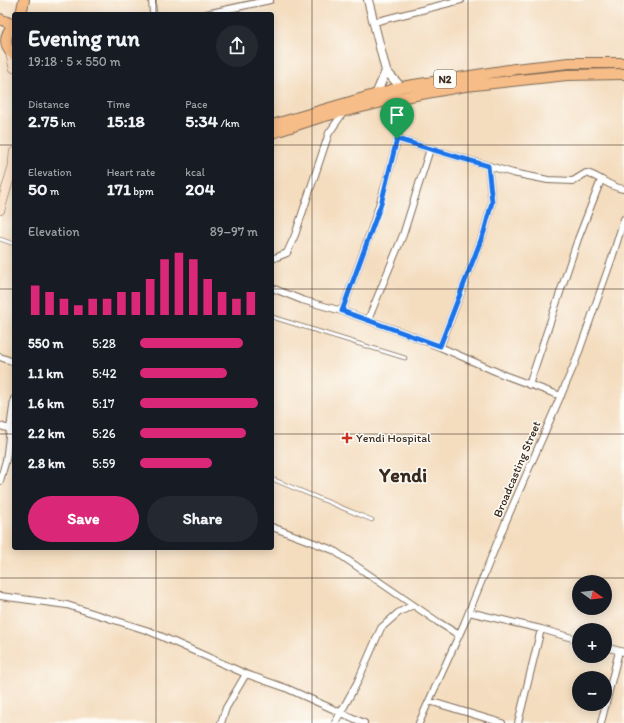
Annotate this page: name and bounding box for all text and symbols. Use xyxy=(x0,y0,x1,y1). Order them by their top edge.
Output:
text: Evening run xyxy=(28,25,140,52)
button: share xyxy=(216,25,258,67)
text: 19:18 · 5 × 550 m xyxy=(28,54,121,69)
road number: N2 xyxy=(434,70,456,88)
text: Distance xyxy=(28,98,69,111)
text: Time xyxy=(107,98,130,111)
text: Pace xyxy=(185,98,207,111)
pin xyxy=(380,98,414,139)
icon: arrive xyxy=(386,104,408,126)
text: 2.75 xyxy=(28,111,58,131)
text: 15:18 xyxy=(107,111,145,131)
text: 5:34 xyxy=(185,111,218,131)
text: km xyxy=(58,117,76,130)
text: /km xyxy=(218,117,240,130)
text: Elevation xyxy=(28,166,72,179)
text: Heart rate xyxy=(107,166,155,179)
text: kcal xyxy=(185,166,205,179)
text: 50 xyxy=(28,179,47,199)
text: 171 xyxy=(107,179,131,199)
text: 204 xyxy=(185,179,215,199)
text: m xyxy=(47,185,59,198)
text: bpm xyxy=(131,185,154,198)
text: Elevation xyxy=(28,224,80,239)
text: 89–97 m xyxy=(210,224,258,239)
text: 550 m xyxy=(28,336,64,351)
text: 5:28 xyxy=(92,336,116,351)
text: 1.1 km xyxy=(28,366,63,381)
text: 5:42 xyxy=(92,366,117,381)
text: 1.6 km xyxy=(28,396,64,411)
text: 5:17 xyxy=(92,396,115,411)
street label: Broadcasting Street xyxy=(490,418,544,519)
text: 2.2 km xyxy=(28,426,65,441)
text: 5:26 xyxy=(92,426,116,441)
place label: Yendi Hospital xyxy=(356,431,431,445)
marker: Yendi Hospital xyxy=(341,432,353,444)
text: 2.8 km xyxy=(28,456,65,471)
text: 5:59 xyxy=(92,456,116,471)
district label: Yendi xyxy=(378,463,427,487)
button: Save xyxy=(28,496,139,542)
button: Share xyxy=(147,496,258,542)
north arrow xyxy=(572,575,612,615)
map controls xyxy=(572,575,612,711)
button: + xyxy=(572,623,612,663)
button: − xyxy=(572,671,612,711)

